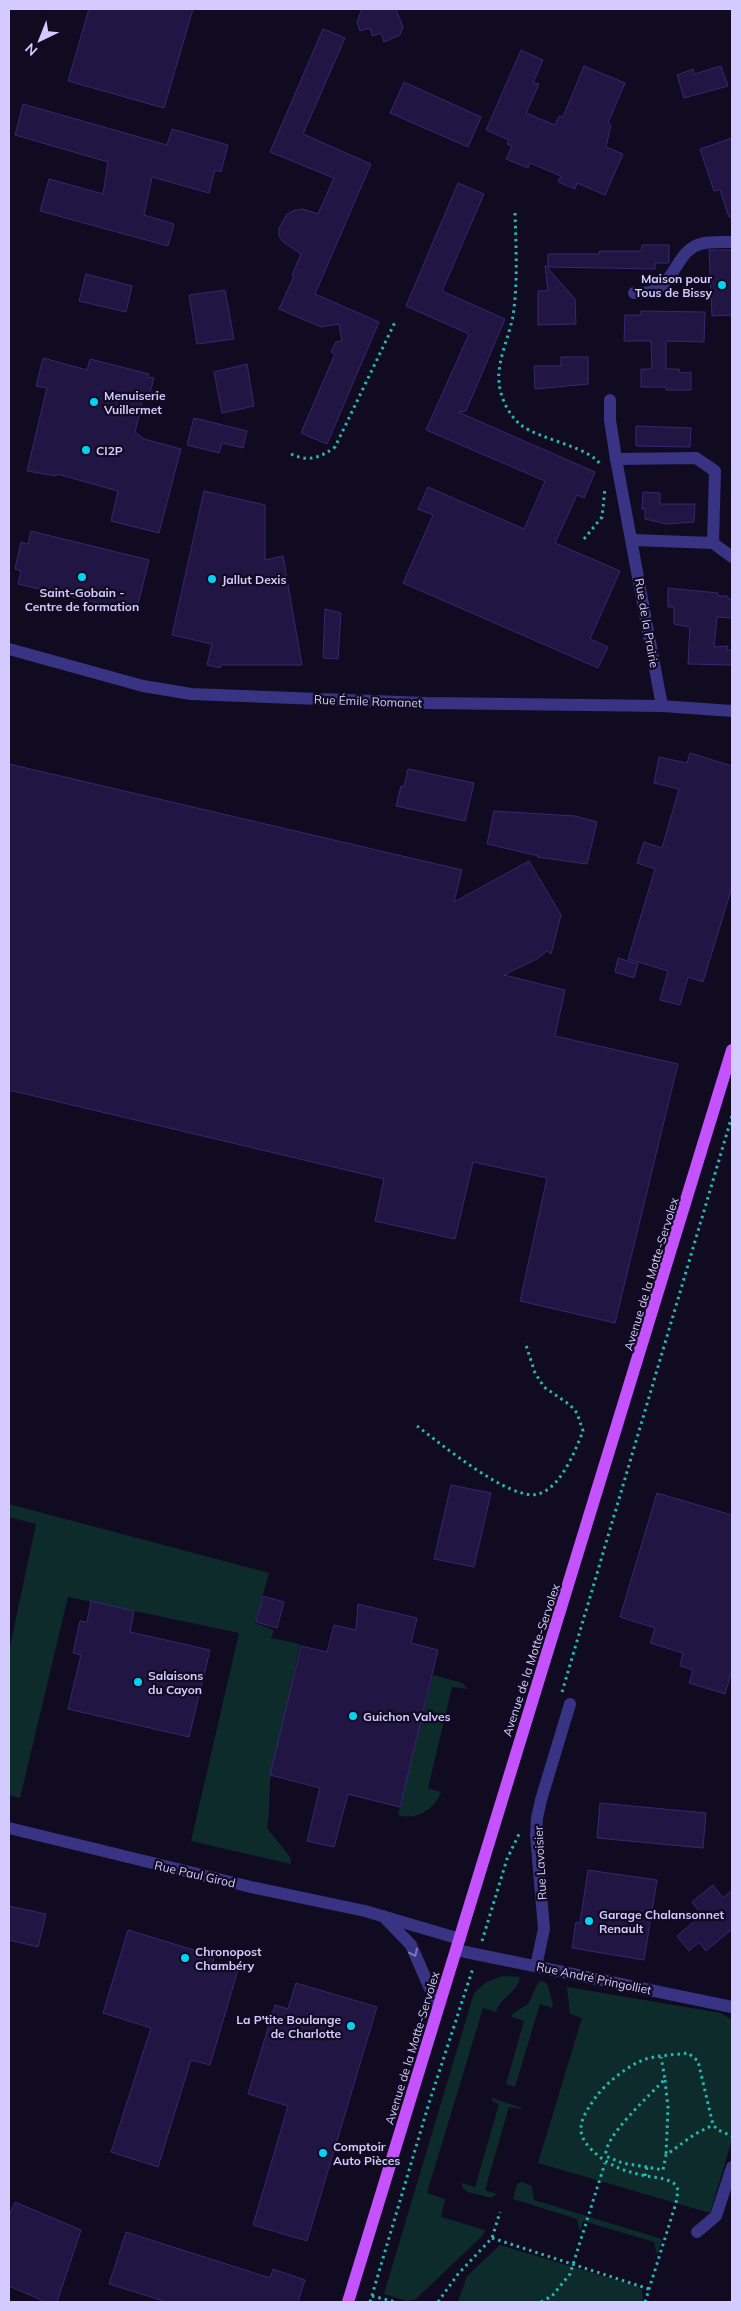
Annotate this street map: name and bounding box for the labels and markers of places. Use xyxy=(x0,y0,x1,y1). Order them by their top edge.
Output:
place label: Maison pour Tous de Bissy xyxy=(635,271,712,300)
marker: Maison pour Tous de Bissy xyxy=(716,279,728,291)
place label: Menuiserie Vuillermet xyxy=(103,388,166,417)
marker: Menuiserie Vuillermet xyxy=(88,396,100,408)
place label: CI2P xyxy=(96,443,123,458)
marker: CI2P xyxy=(80,444,92,456)
marker: Saint-Gobain - Centre de formation xyxy=(76,571,88,583)
place label: Jallut Dexis xyxy=(222,572,286,587)
marker: Jallut Dexis xyxy=(206,573,218,585)
place label: Saint-Gobain - Centre de formation xyxy=(25,585,139,614)
place label: Salaisons du Cayon xyxy=(148,1668,203,1697)
marker: Salaisons du Cayon xyxy=(132,1676,144,1688)
place label: Guichon Valves xyxy=(363,1709,451,1724)
marker: Guichon Valves xyxy=(347,1710,359,1722)
place label: Garage Chalansonnet Renault xyxy=(599,1907,725,1936)
marker: Garage Chalansonnet Renault xyxy=(583,1915,595,1927)
place label: Chronopost Chambéry xyxy=(195,1944,262,1973)
marker: Chronopost Chambéry xyxy=(179,1952,191,1964)
place label: La P'tite Boulange de Charlotte xyxy=(236,2012,341,2041)
marker: La P'tite Boulange de Charlotte xyxy=(345,2020,357,2032)
place label: Comptoir Auto Pièces xyxy=(333,2139,400,2168)
marker: Comptoir Auto Pièces xyxy=(317,2147,329,2159)

